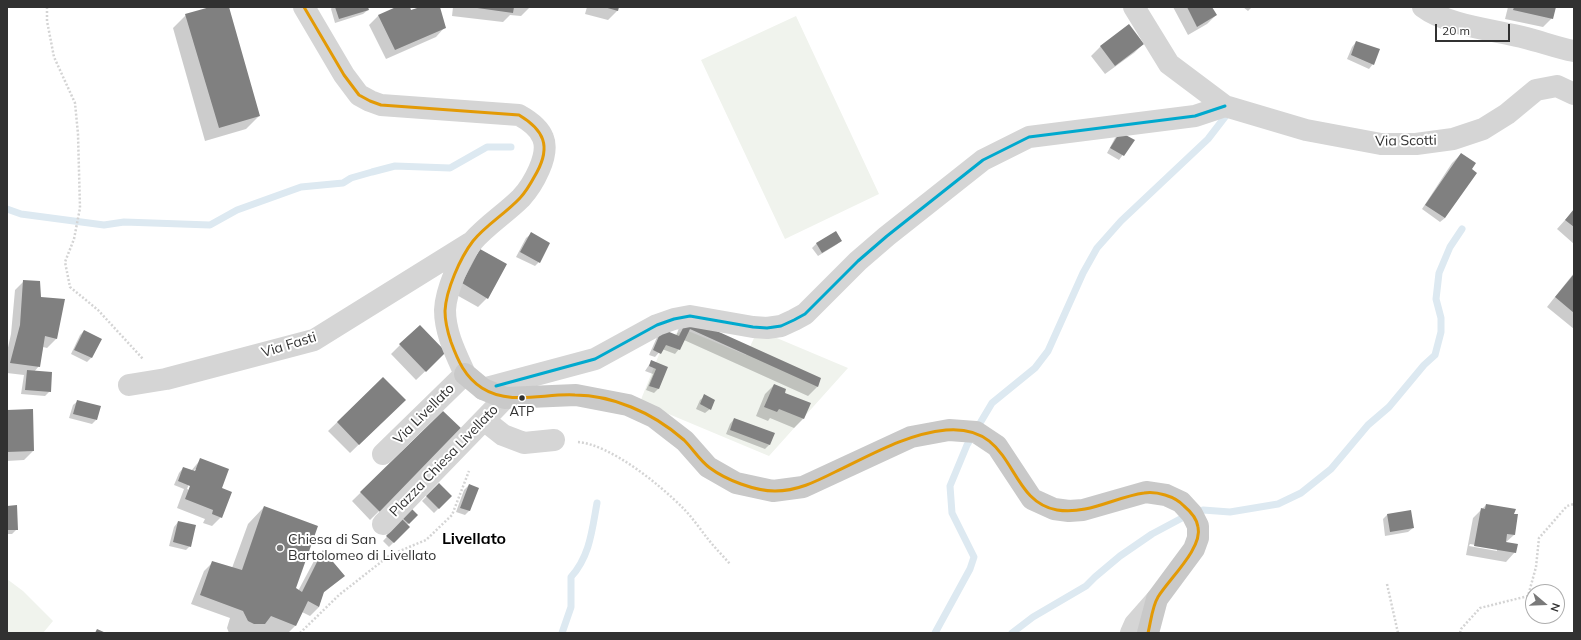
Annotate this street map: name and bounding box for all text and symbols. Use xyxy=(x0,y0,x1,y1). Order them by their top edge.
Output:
scale bar xyxy=(1437,16,1512,42)
text: 20 m xyxy=(1442,23,1470,38)
street label: Via Scotti xyxy=(1375,132,1437,150)
street label: Via Fasti xyxy=(260,329,318,361)
street label: Via Livellato xyxy=(390,380,458,448)
marker: ATP xyxy=(517,393,527,403)
street label: PIazza Chiesa Livellato xyxy=(386,402,502,520)
place label: ATP xyxy=(510,404,534,420)
district label: Livellato xyxy=(442,529,506,549)
place label: Chiesa di San Bartolomeo di Livellato xyxy=(288,532,436,564)
marker: Chiesa di San Bartolomeo di Livellato xyxy=(275,543,285,553)
north arrow xyxy=(1525,584,1565,624)
text: N xyxy=(1547,601,1563,614)

